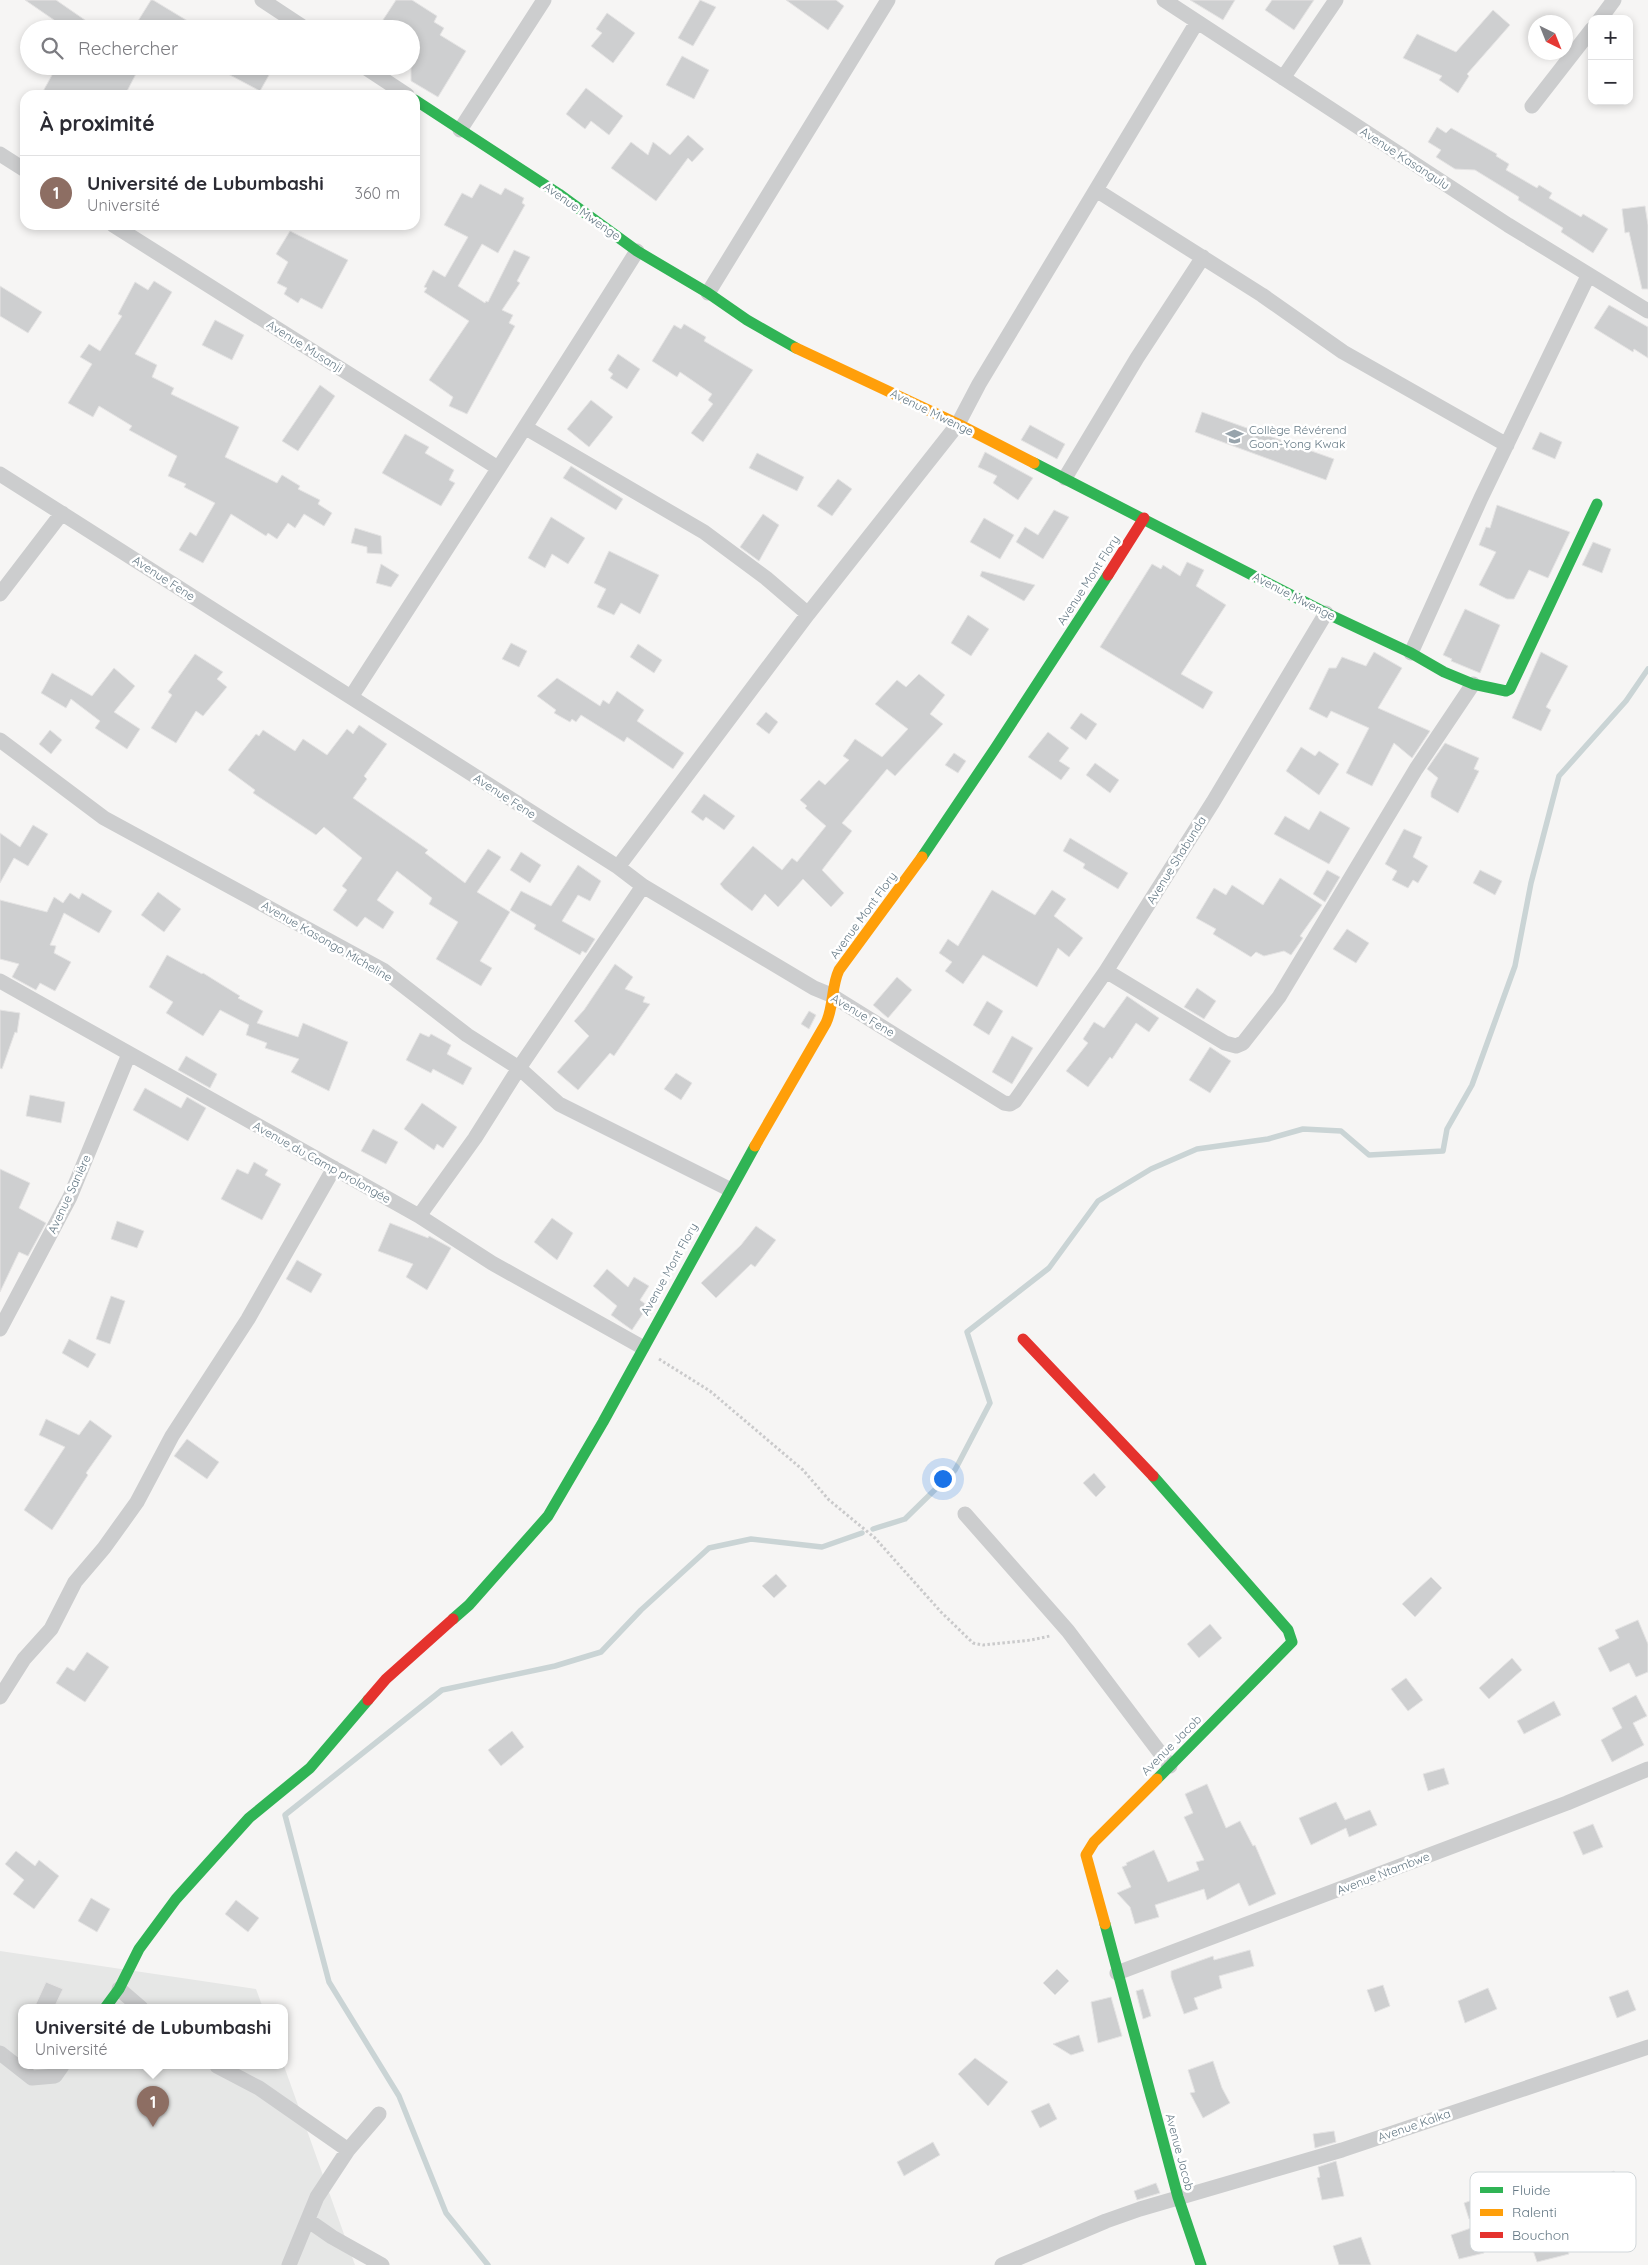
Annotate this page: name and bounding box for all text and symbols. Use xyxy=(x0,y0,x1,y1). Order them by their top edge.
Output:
north arrow xyxy=(1528,15,1573,60)
map controls xyxy=(1588,15,1633,105)
button: + xyxy=(1588,15,1633,60)
search box xyxy=(20,20,420,75)
icon: search xyxy=(38,34,66,62)
text: Rechercher xyxy=(78,36,178,60)
button: − xyxy=(1588,60,1633,105)
text: À proximité xyxy=(40,110,155,136)
street label: Avenue Kasangulu xyxy=(1358,124,1452,192)
text: Université de Lubumbashi xyxy=(87,171,324,195)
street label: Avenue Mwenge xyxy=(540,179,624,243)
text: 1 xyxy=(53,183,59,203)
text: 360 m xyxy=(355,183,400,203)
text: Université xyxy=(87,195,160,215)
street label: Avenue Musanji xyxy=(264,317,346,375)
street label: Avenue Mwenge xyxy=(888,385,976,439)
place label: Collège Révérend Goon-Yong Kwak xyxy=(1249,422,1347,451)
school or university icon: Collège Révérend Goon-Yong Kwak xyxy=(1225,426,1245,446)
street label: Avenue Mont Flory xyxy=(1053,532,1123,628)
street label: Avenue Fene xyxy=(130,552,198,604)
street label: Avenue Mwenge xyxy=(1250,569,1338,623)
street label: Avenue Fene xyxy=(471,770,539,822)
street label: Avenue Shabunda xyxy=(1143,813,1209,907)
street label: Avenue Mont Flory xyxy=(826,869,900,961)
street label: Avenue Kasongo Micheline xyxy=(259,897,395,985)
street label: Avenue Fene xyxy=(829,990,898,1040)
street label: Avenue du Camp prolongée xyxy=(251,1118,394,1206)
street label: Avenue Sanière xyxy=(44,1152,94,1236)
street label: Avenue Mont Flory xyxy=(637,1220,701,1318)
your location xyxy=(930,1466,956,1492)
street label: Avenue Jacob xyxy=(1138,1712,1204,1778)
street label: Avenue Ntambwe xyxy=(1334,1848,1432,1898)
popup xyxy=(18,2004,288,2069)
text: Université de Lubumbashi xyxy=(35,2015,271,2039)
text: Université xyxy=(35,2039,108,2059)
pin: 1 xyxy=(137,2086,169,2127)
street label: Avenue Kalka xyxy=(1376,2106,1452,2144)
street label: Avenue Jacob xyxy=(1163,2112,1197,2192)
legend xyxy=(1470,2172,1636,2252)
text: Fluide xyxy=(1512,2181,1551,2199)
text: Ralenti xyxy=(1512,2203,1557,2221)
text: Bouchon xyxy=(1512,2226,1569,2244)

